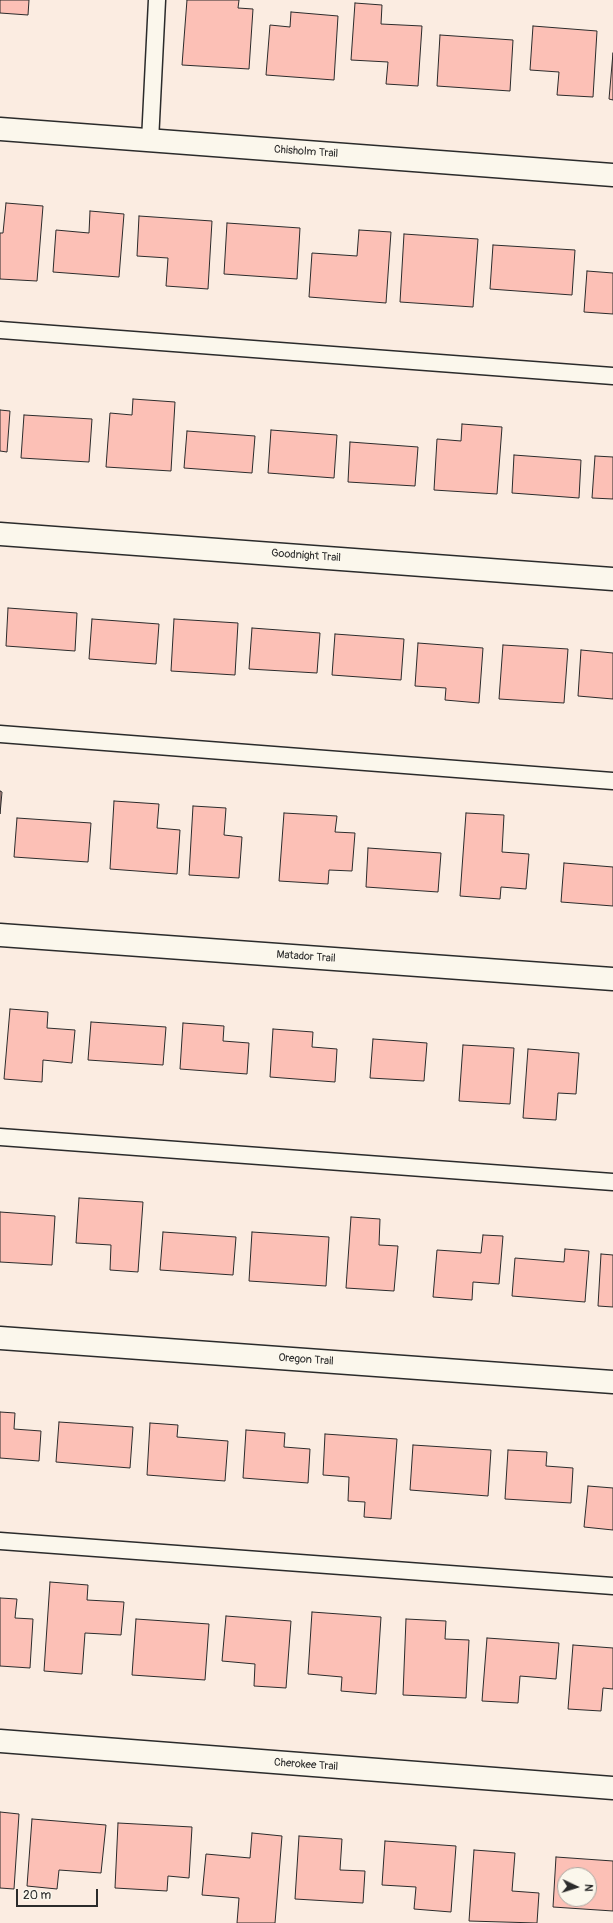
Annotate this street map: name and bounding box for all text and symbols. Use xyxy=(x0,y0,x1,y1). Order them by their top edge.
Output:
street label: Chisholm Trail xyxy=(274,143,338,161)
street label: Goodnight Trail xyxy=(271,547,341,565)
street label: Matador Trail xyxy=(276,948,336,966)
street label: Oregon Trail xyxy=(278,1351,334,1369)
street label: Cherokee Trail xyxy=(274,1756,338,1774)
north arrow xyxy=(557,1867,597,1907)
scale bar xyxy=(18,1881,100,1907)
text: N xyxy=(582,1884,595,1892)
text: 20 m xyxy=(23,1888,51,1903)

